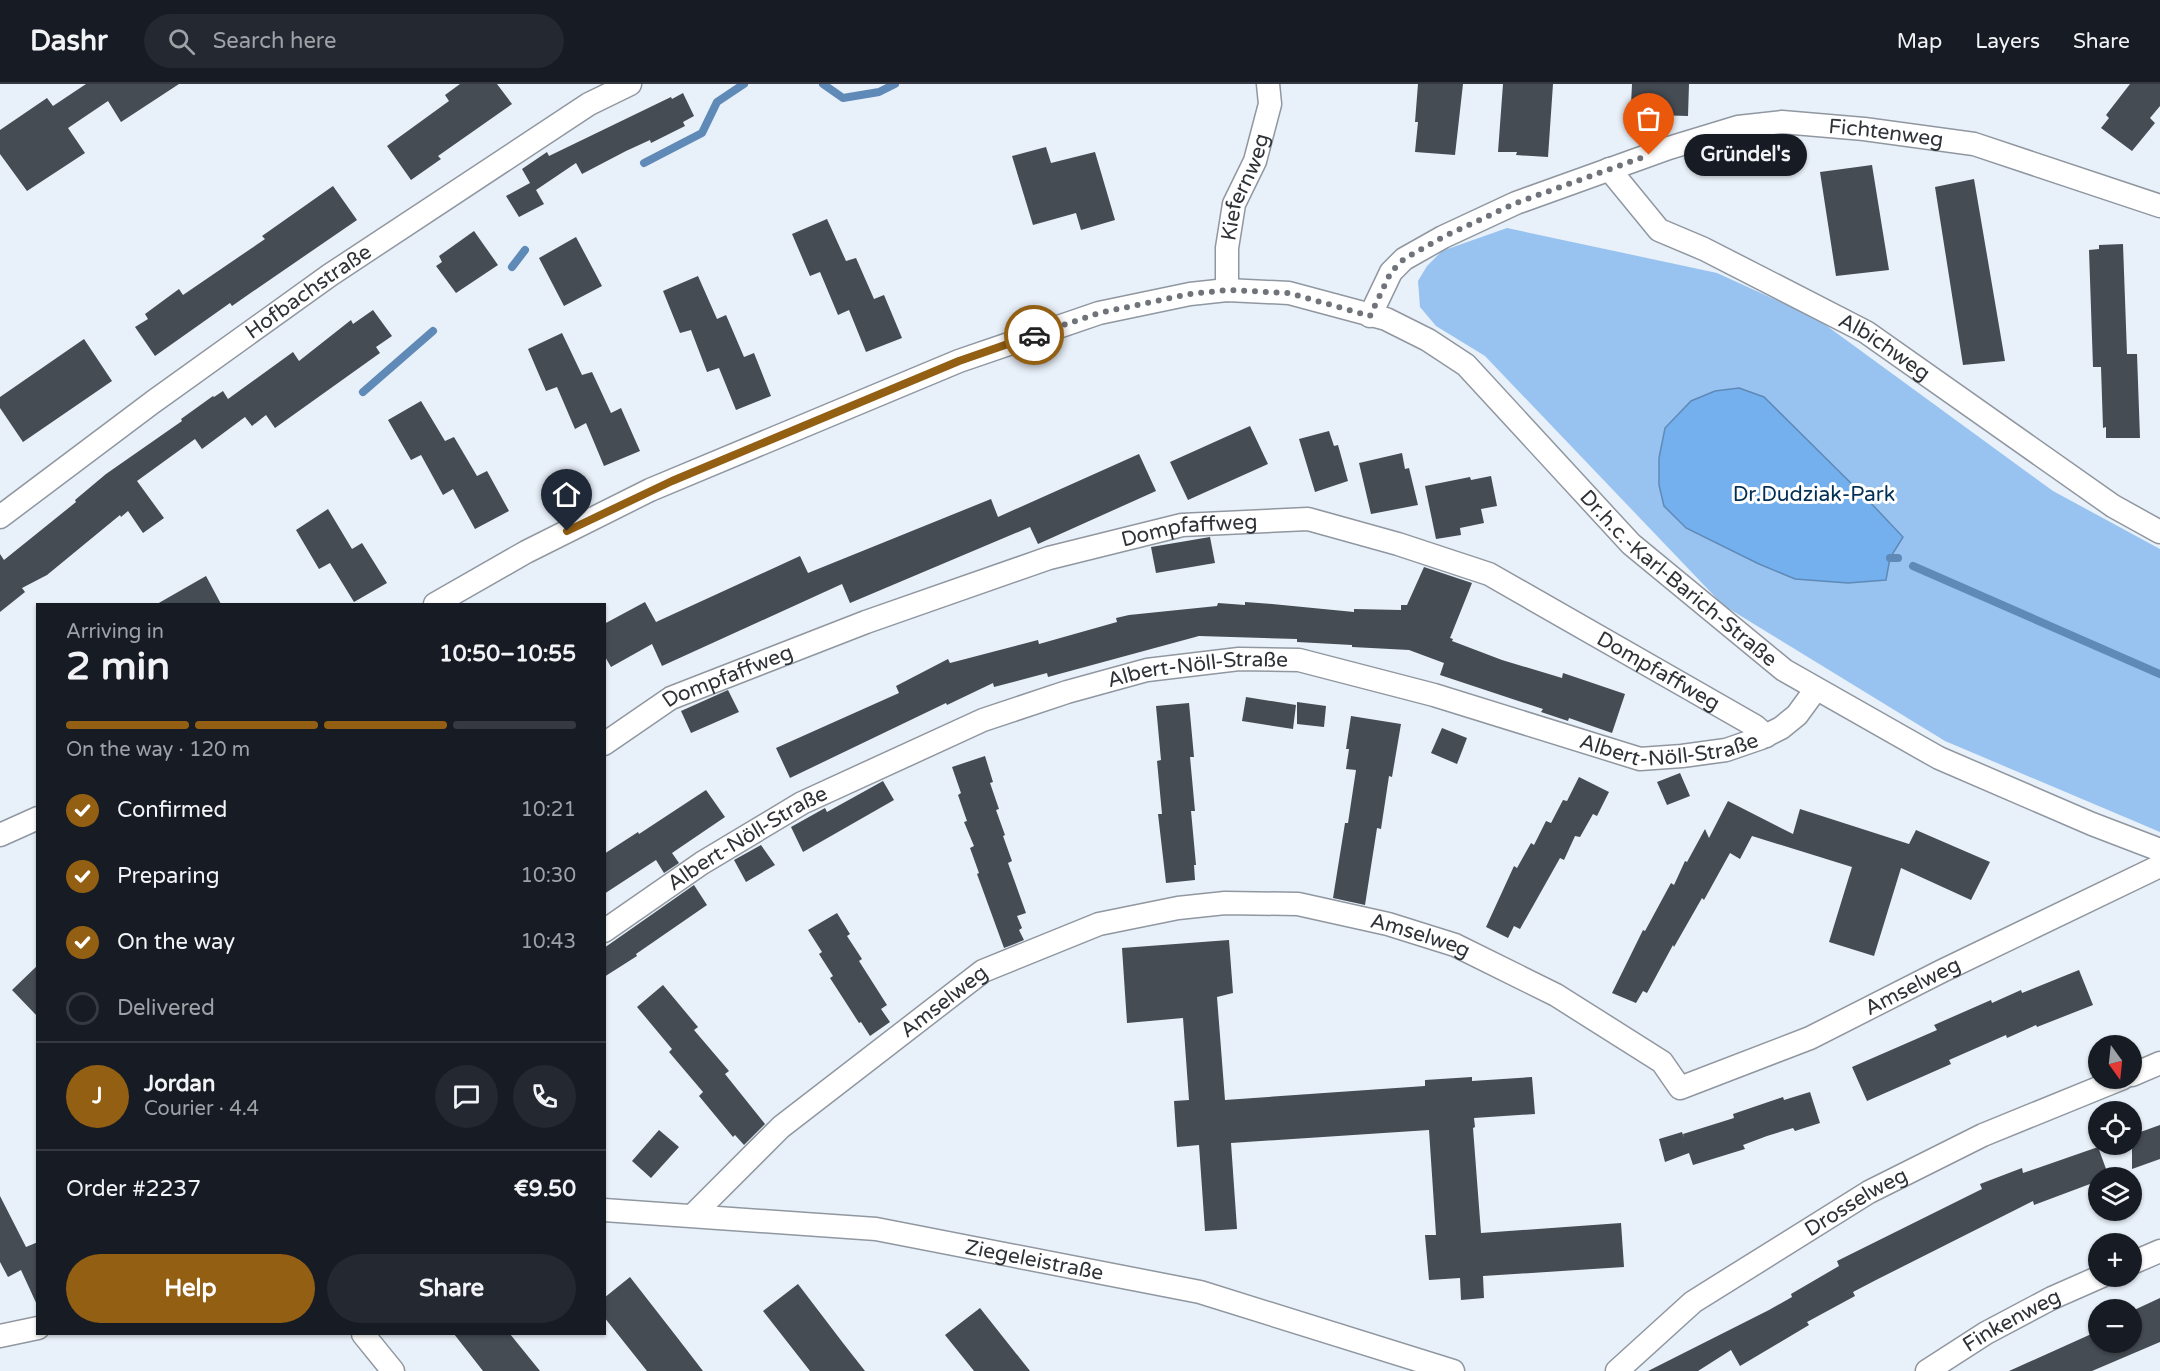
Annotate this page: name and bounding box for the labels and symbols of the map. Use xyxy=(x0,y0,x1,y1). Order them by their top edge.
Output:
pin xyxy=(1623,93,1674,155)
street label: Fichtenweg xyxy=(1828,114,1945,153)
street label: Kiefernweg xyxy=(1216,131,1275,243)
callout: Gründel's xyxy=(1685,134,1808,176)
street label: Hofbachstraße xyxy=(241,239,376,345)
courier xyxy=(1004,305,1064,365)
street label: Albichweg xyxy=(1834,308,1935,386)
pin xyxy=(541,469,592,531)
park label: Dr.Dudziak-Park xyxy=(1733,482,1895,507)
street label: Dr.h.c.-Karl-Barich-Straße xyxy=(1574,485,1782,672)
street label: Dompfaffweg xyxy=(1119,509,1258,553)
street label: Dompfaffweg xyxy=(1592,626,1724,716)
street label: Dompfaffweg xyxy=(657,640,796,713)
street label: Albert-Nöll-Straße xyxy=(1105,647,1288,693)
street label: Albert-Nöll-Straße xyxy=(1576,728,1762,772)
street label: Albert-Nöll-Straße xyxy=(663,781,831,896)
street label: Amselweg xyxy=(1368,908,1474,964)
street label: Amselweg xyxy=(1861,952,1964,1021)
street label: Amselweg xyxy=(895,960,993,1043)
north arrow xyxy=(2088,1035,2142,1089)
street label: Drosselweg xyxy=(1800,1163,1912,1242)
street label: Ziegeleistraße xyxy=(963,1235,1106,1286)
street label: Finkenweg xyxy=(1958,1284,2065,1358)

